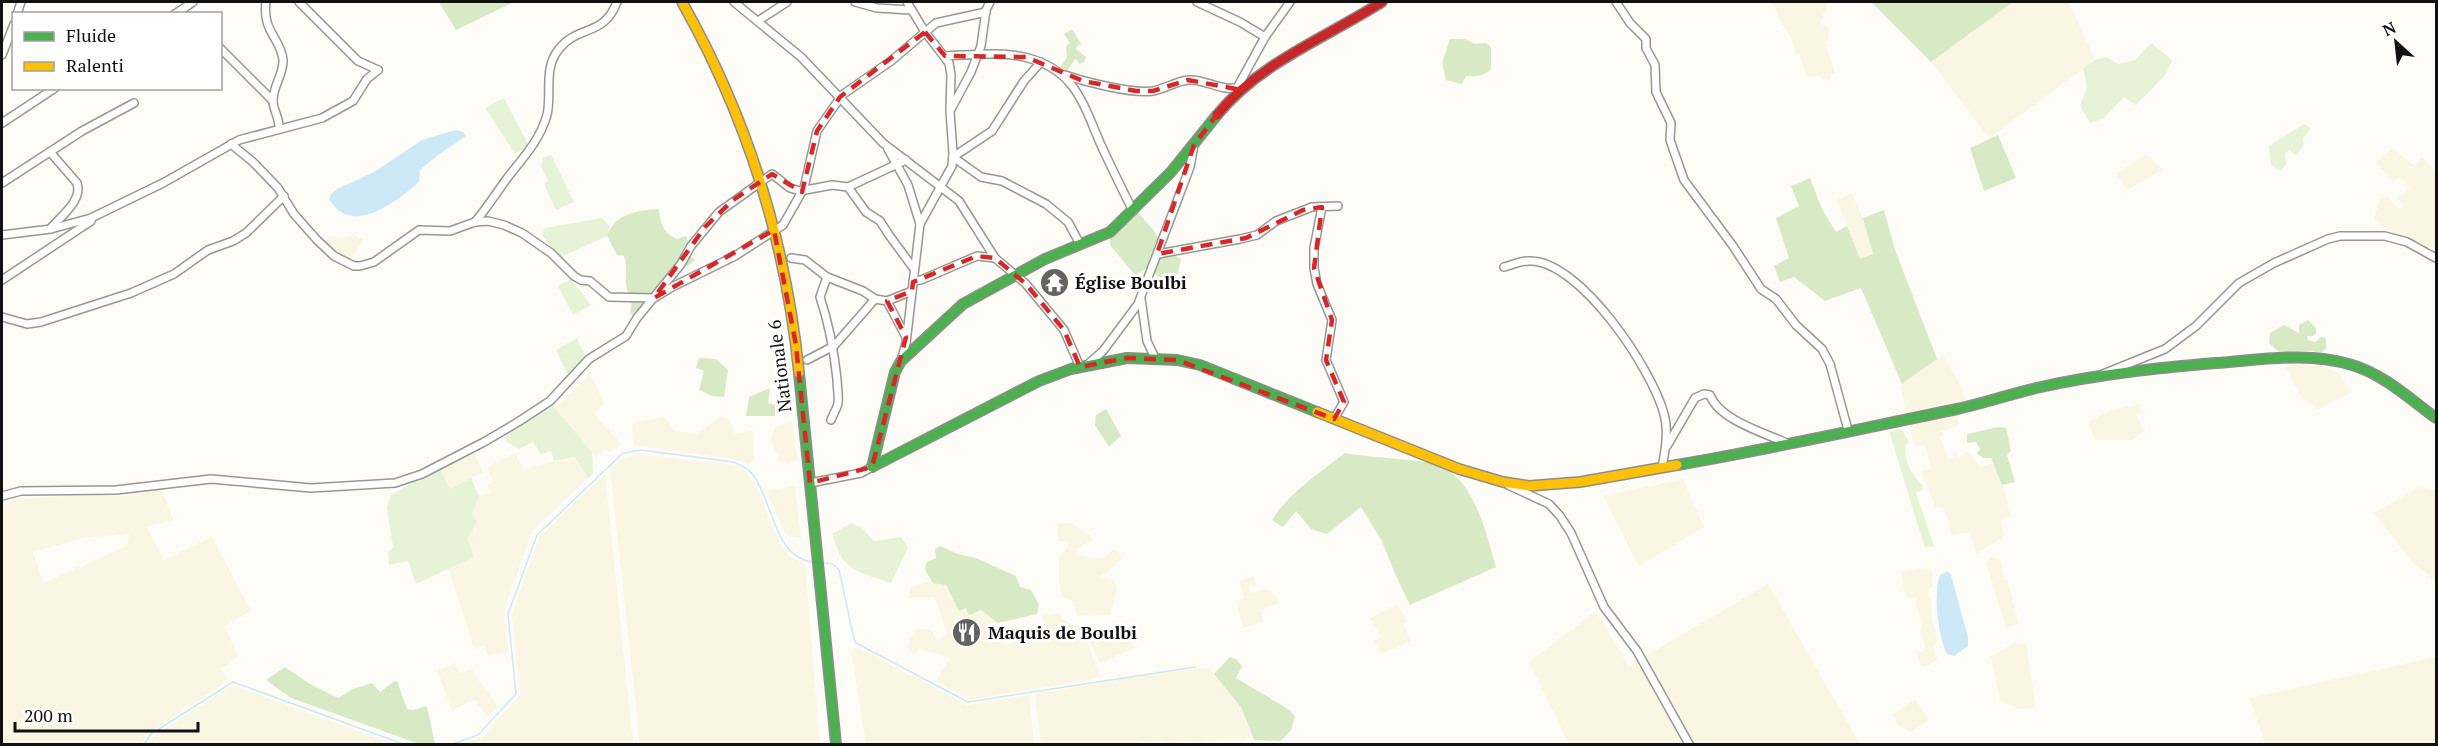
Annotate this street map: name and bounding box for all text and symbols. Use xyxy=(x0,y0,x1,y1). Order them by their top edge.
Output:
legend xyxy=(12,12,222,90)
north arrow xyxy=(2366,12,2426,72)
text: N xyxy=(2379,16,2400,41)
text: Fluide xyxy=(66,23,116,47)
text: Ralenti xyxy=(66,53,124,77)
temple icon: Église Boulbi xyxy=(1038,267,1070,299)
place label: Église Boulbi xyxy=(1075,270,1187,294)
street label: Nationale 6 xyxy=(761,318,797,414)
restaurant icon: Maquis de Boulbi xyxy=(951,617,983,649)
place label: Maquis de Boulbi xyxy=(988,620,1137,644)
scale bar xyxy=(15,695,198,733)
text: 200 m xyxy=(24,703,73,727)

